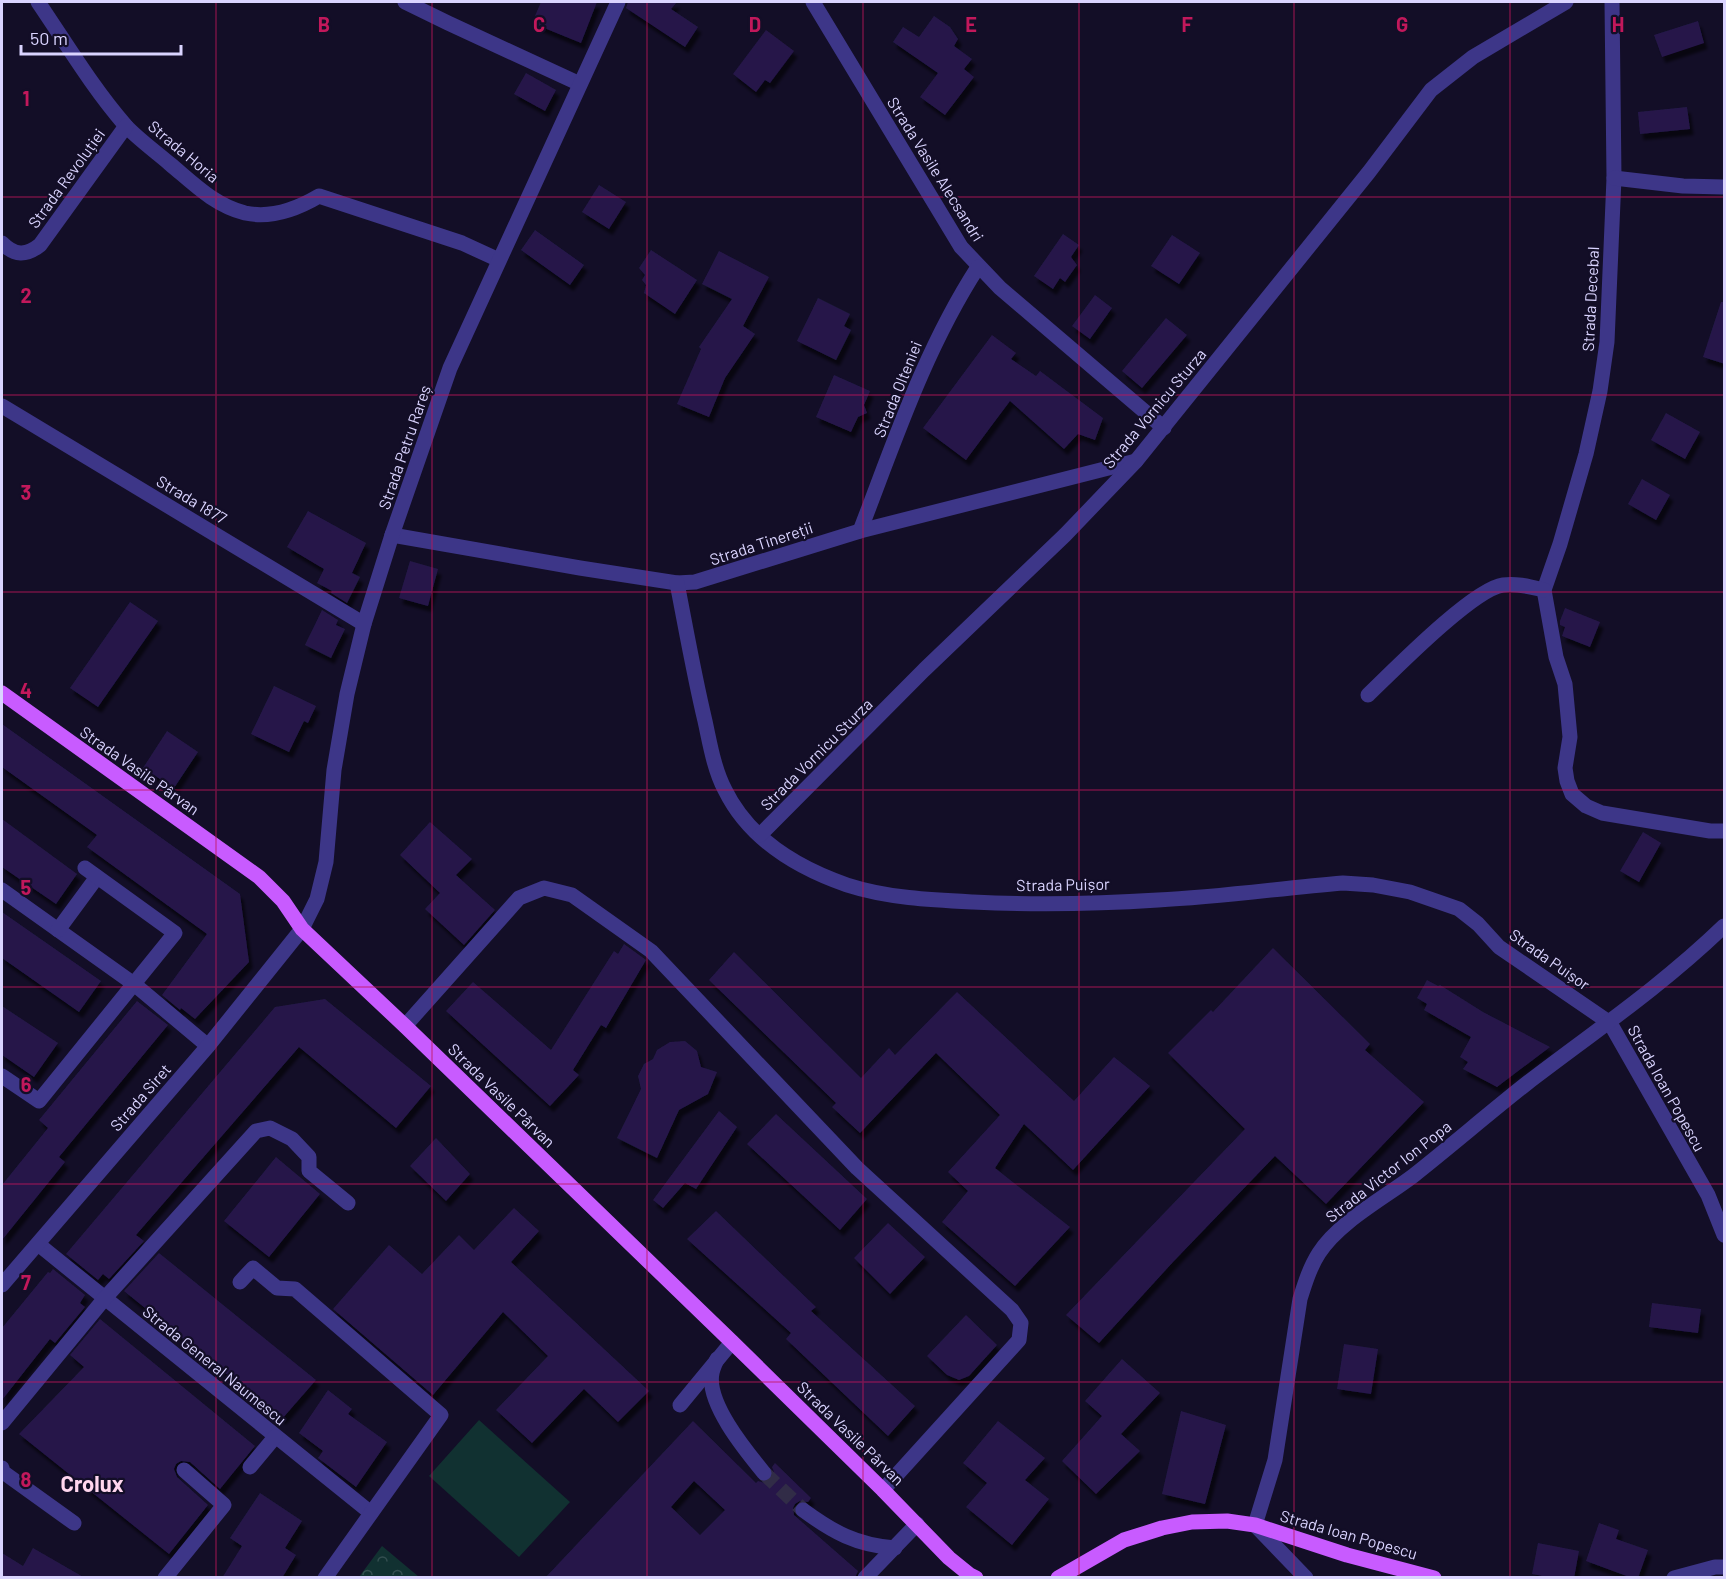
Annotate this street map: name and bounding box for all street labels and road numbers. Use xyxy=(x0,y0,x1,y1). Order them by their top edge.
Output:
street label: Strada Vasile Alecsandri xyxy=(884,93,988,245)
street label: Strada Horia xyxy=(145,116,223,186)
street label: Strada Revoluției xyxy=(24,125,108,231)
street label: Strada Decebal xyxy=(1578,246,1602,352)
street label: Strada Olteniei xyxy=(869,338,925,440)
street label: Strada Vornicu Sturza xyxy=(1098,344,1210,472)
street label: Strada Petru Rareș xyxy=(374,382,434,512)
street label: Strada 1877 xyxy=(154,471,231,528)
street label: Strada Tinereții xyxy=(707,517,815,569)
street label: Strada Vornicu Sturza xyxy=(756,694,876,814)
street label: Strada Vasile Pârvan xyxy=(77,722,203,818)
street label: Strada Puișor xyxy=(1016,874,1110,894)
street label: Strada Puișor xyxy=(1506,924,1594,994)
street label: Strada Ioan Popescu xyxy=(1624,1021,1710,1155)
street label: Strada Vasile Pârvan xyxy=(445,1039,559,1151)
street label: Strada Siret xyxy=(106,1060,174,1134)
street label: Strada Victor Ion Popa xyxy=(1321,1116,1455,1226)
street label: Strada General Naumescu xyxy=(139,1301,291,1429)
street label: Strada Vasile Pârvan xyxy=(794,1377,908,1489)
street label: Strada Ioan Popescu xyxy=(1278,1505,1420,1563)

